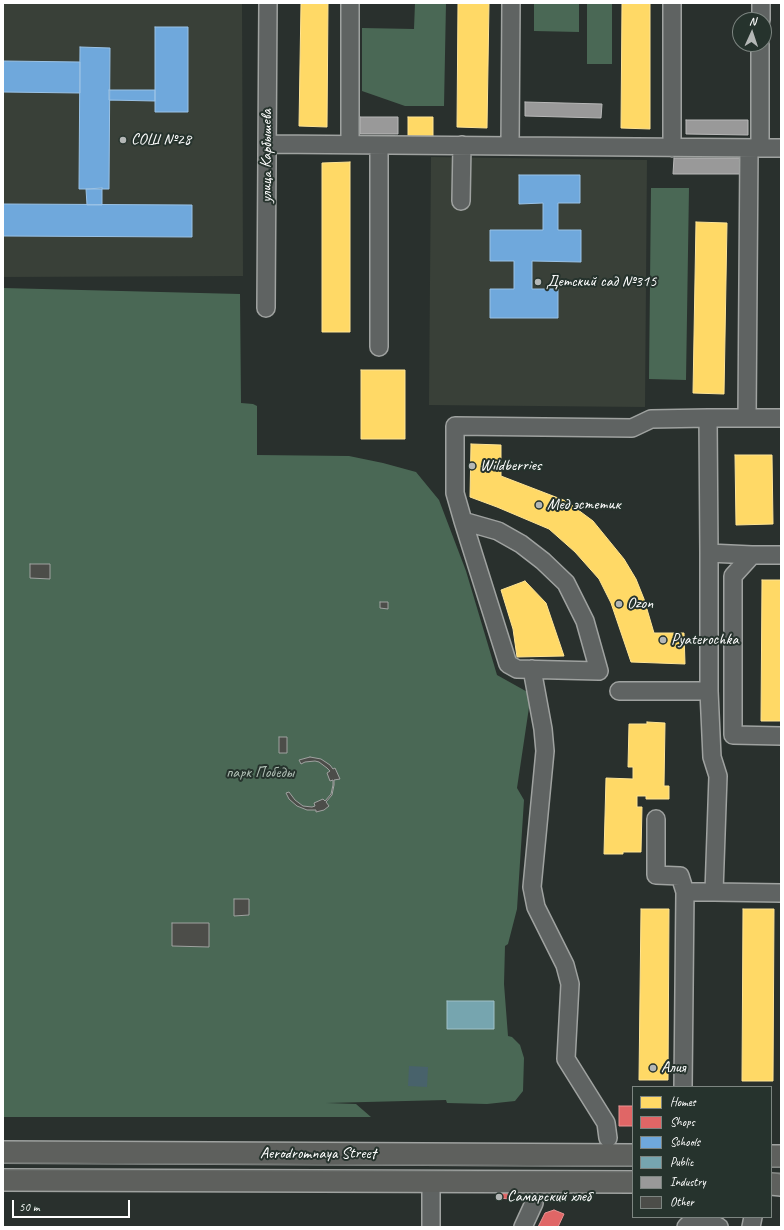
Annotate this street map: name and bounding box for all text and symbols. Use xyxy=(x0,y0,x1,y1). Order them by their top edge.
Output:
north arrow xyxy=(732,12,772,52)
text: N xyxy=(749,14,756,28)
street label: улица Карбышева xyxy=(257,109,277,203)
place label: СОШ №28 xyxy=(131,130,191,150)
marker: СОШ №28 xyxy=(118,135,128,145)
place label: Детский сад №315 xyxy=(546,272,656,292)
marker: Детский сад №315 xyxy=(533,277,543,287)
place label: Wildberries xyxy=(480,456,541,476)
marker: Wildberries xyxy=(467,461,477,471)
place label: Мед эстетик xyxy=(547,495,620,515)
marker: Мед эстетик xyxy=(534,500,544,510)
place label: Ozon xyxy=(627,594,653,614)
marker: Ozon xyxy=(614,599,624,609)
place label: Pyaterochka xyxy=(671,630,738,650)
marker: Pyaterochka xyxy=(658,635,668,645)
park label: парк Победы xyxy=(226,763,294,783)
place label: Алия xyxy=(661,1058,686,1078)
marker: Алия xyxy=(648,1063,658,1073)
legend xyxy=(632,1086,772,1218)
text: Homes xyxy=(670,1094,696,1110)
text: Shops xyxy=(670,1114,695,1130)
text: Schools xyxy=(670,1134,700,1150)
street label: Aerodromnaya Street xyxy=(260,1144,376,1164)
text: Public xyxy=(670,1154,694,1170)
text: Industry xyxy=(670,1174,706,1190)
place label: Самарский хлеб xyxy=(507,1187,591,1207)
scale bar xyxy=(14,1192,132,1218)
marker: Самарский хлеб xyxy=(494,1192,504,1202)
text: Other xyxy=(670,1194,694,1210)
text: 50 m xyxy=(19,1199,39,1215)

